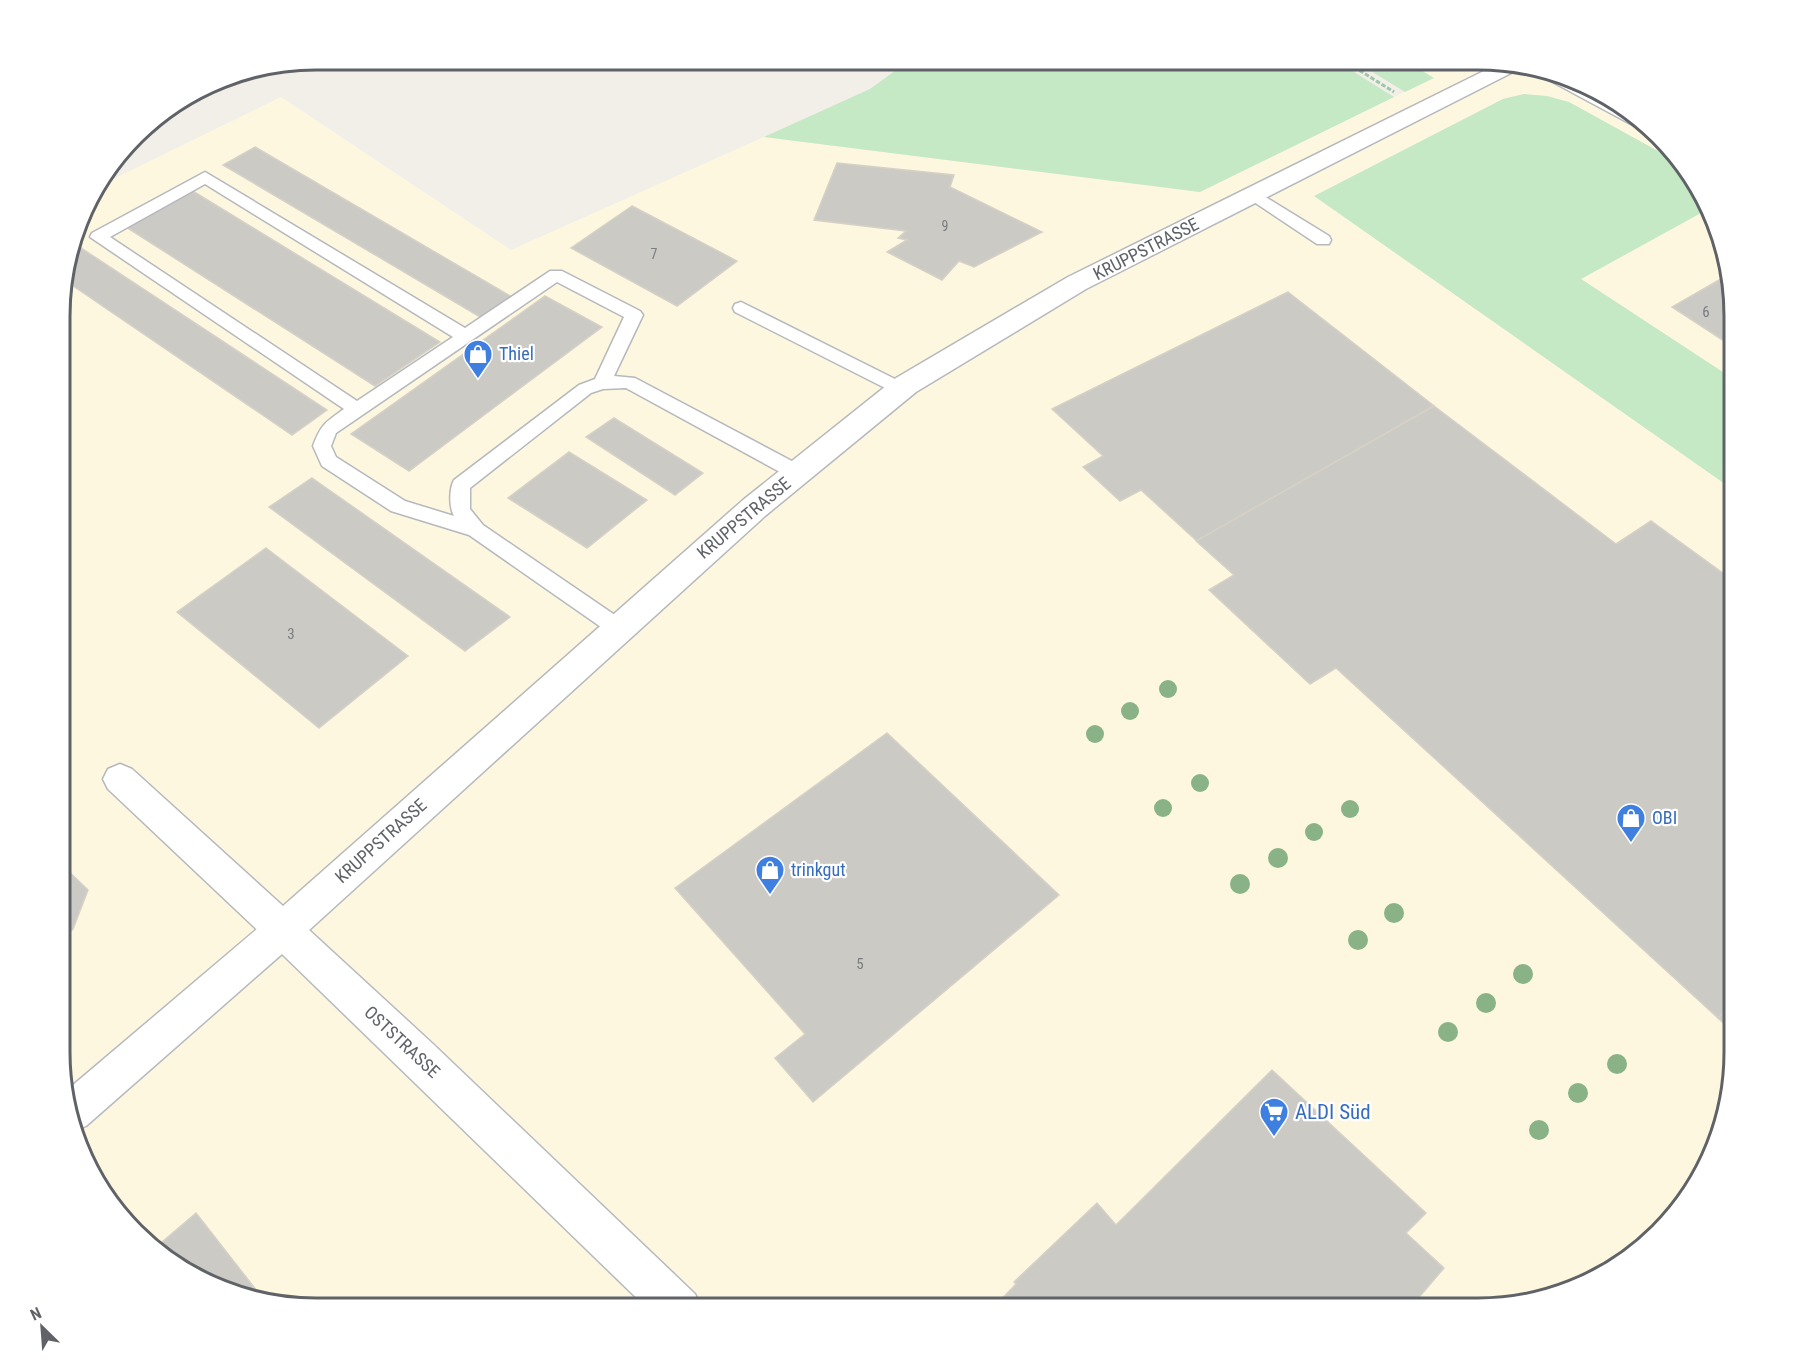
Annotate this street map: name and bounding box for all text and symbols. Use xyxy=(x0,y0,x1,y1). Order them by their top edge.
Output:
street label: KRUPPSTRASSE xyxy=(1089,213,1202,284)
house number: 9 xyxy=(942,218,948,234)
house number: 7 xyxy=(651,246,658,262)
house number: 6 xyxy=(1702,303,1710,321)
shop icon: Thiel xyxy=(462,338,494,380)
place label: Thiel xyxy=(499,343,534,364)
street label: KRUPPSTRASSE xyxy=(693,472,795,563)
house number: 3 xyxy=(287,625,295,643)
street label: KRUPPSTRASSE xyxy=(331,794,431,887)
shop icon: OBI xyxy=(1615,802,1647,844)
place label: OBI xyxy=(1652,807,1677,828)
shop icon: trinkgut xyxy=(754,854,786,896)
place label: trinkgut xyxy=(791,859,846,880)
house number: 5 xyxy=(856,955,864,973)
street label: OSTSTRASSE xyxy=(360,1001,445,1082)
supermarket icon: ALDI Süd xyxy=(1258,1096,1290,1138)
place label: ALDI Süd xyxy=(1295,1100,1371,1124)
north arrow xyxy=(12,1297,72,1357)
text: N xyxy=(27,1303,44,1325)

